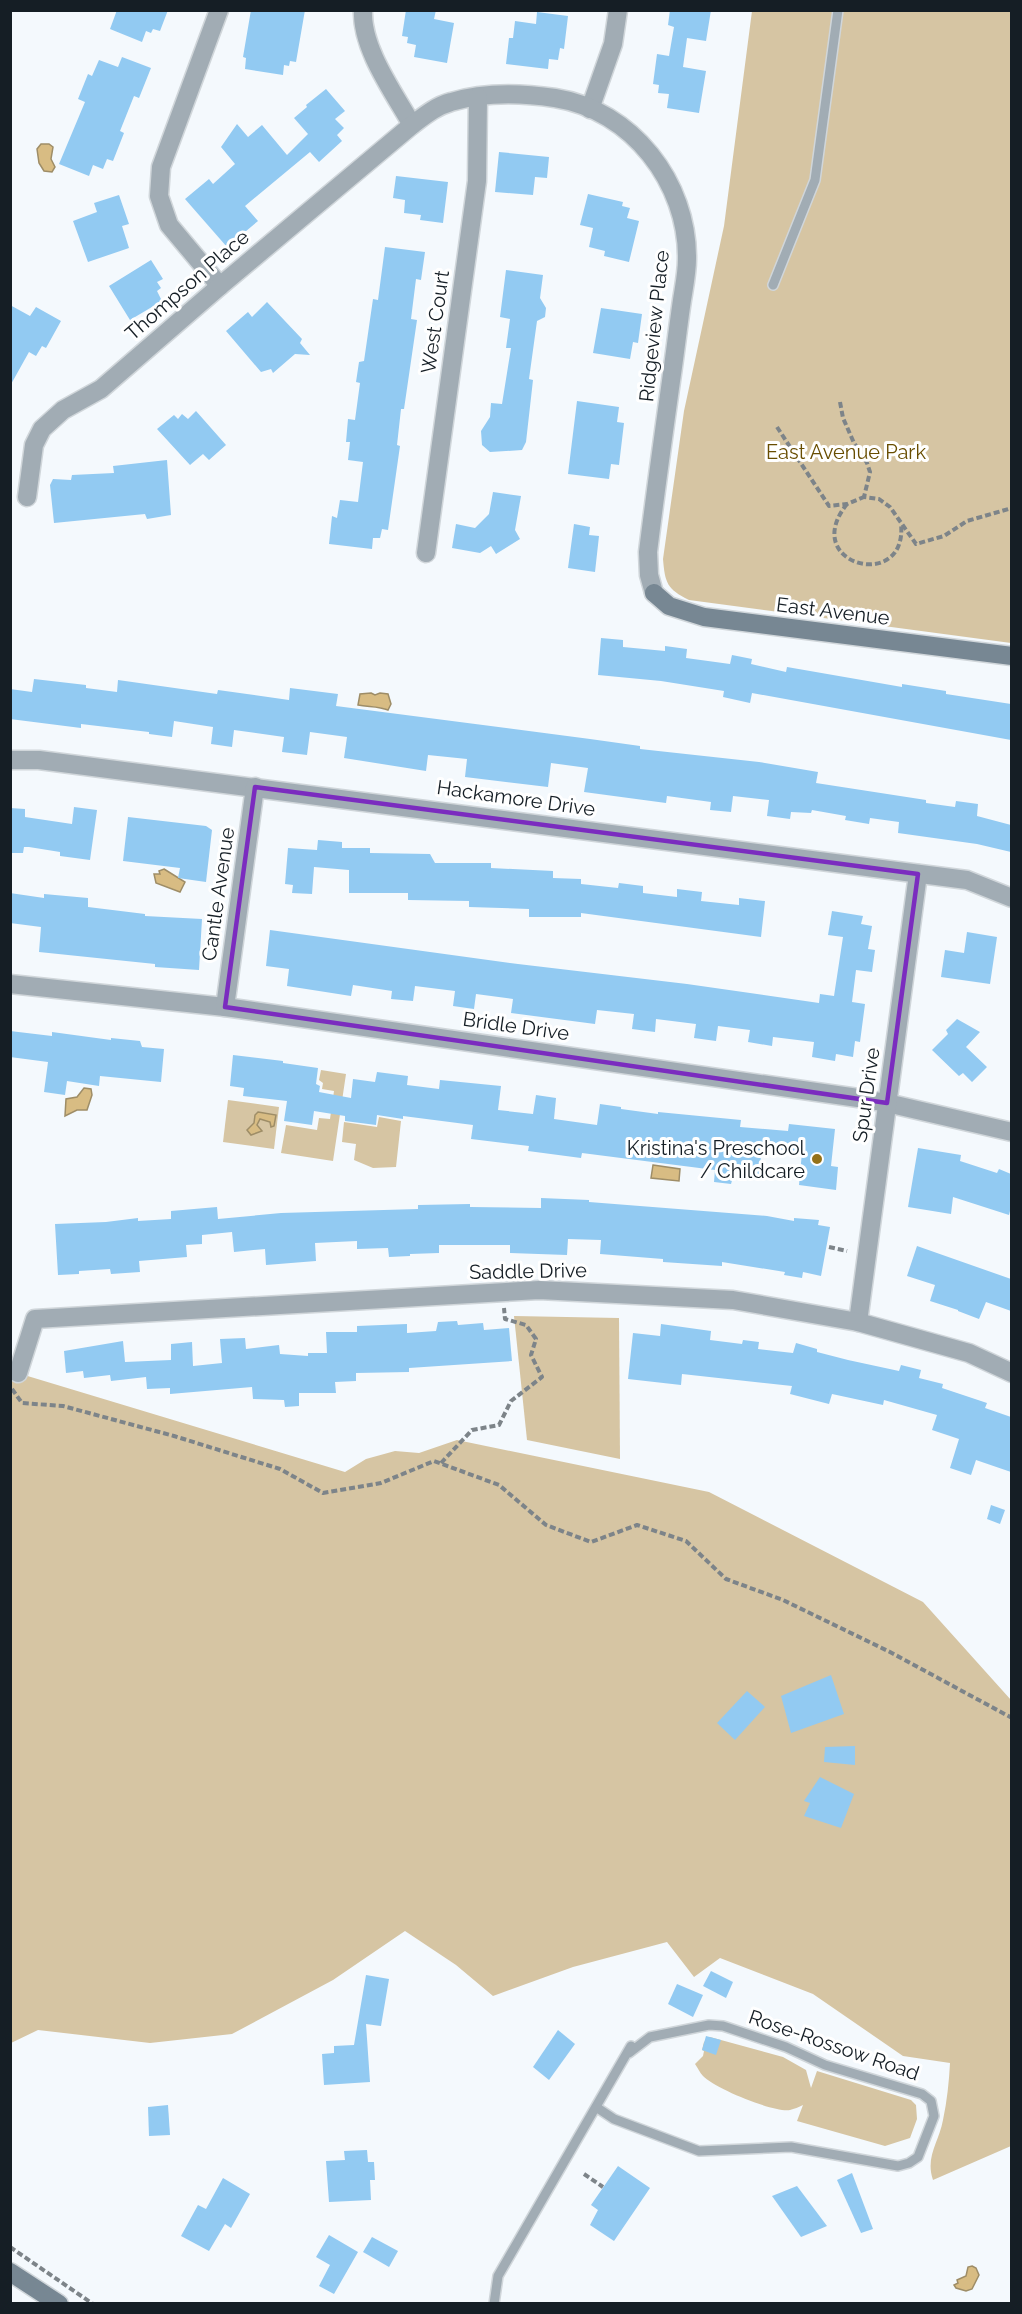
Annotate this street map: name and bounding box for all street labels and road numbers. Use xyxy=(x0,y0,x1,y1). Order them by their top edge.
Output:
street label: Thompson Place xyxy=(120,225,254,345)
street label: Ridgeview Place xyxy=(634,249,674,403)
street label: West Court xyxy=(416,269,454,375)
street label: East Avenue xyxy=(775,592,891,630)
street label: Hackamore Drive xyxy=(435,775,597,821)
street label: Cantle Avenue xyxy=(197,825,239,962)
street label: Bridle Drive xyxy=(461,1007,571,1045)
street label: Spur Drive xyxy=(847,1046,885,1144)
street label: Saddle Drive xyxy=(469,1258,587,1284)
street label: Rose-Rossow Road xyxy=(746,2005,922,2085)

